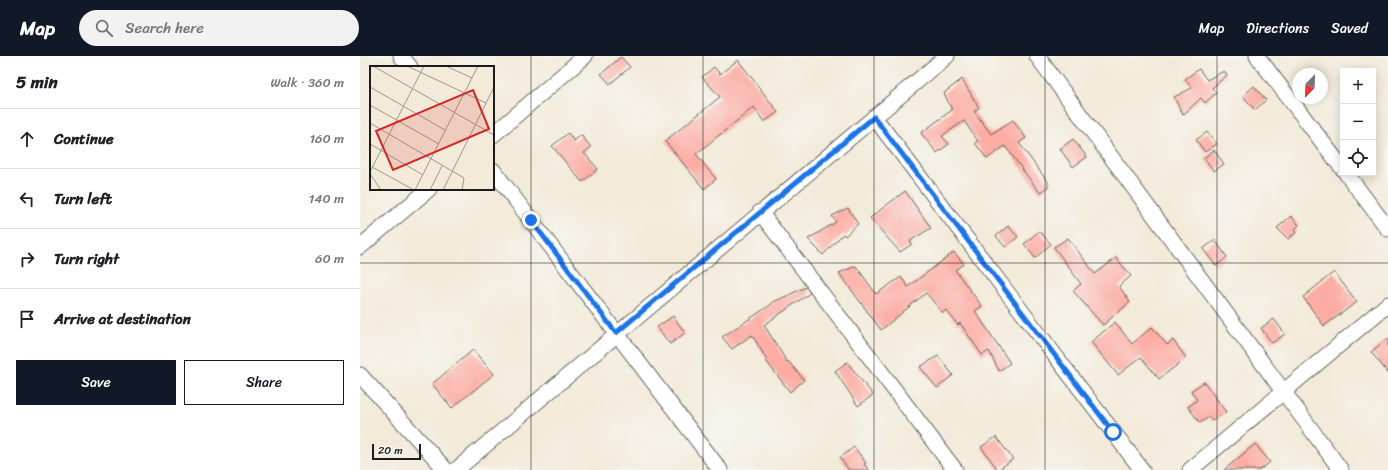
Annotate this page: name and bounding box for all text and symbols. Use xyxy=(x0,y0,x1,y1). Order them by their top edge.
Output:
search box xyxy=(79,10,359,46)
text: Map xyxy=(20,12,55,45)
text: Search here xyxy=(125,15,204,41)
text: Map xyxy=(1198,16,1224,41)
text: Directions xyxy=(1246,16,1309,41)
text: Saved xyxy=(1331,16,1368,41)
icon: search xyxy=(93,17,115,39)
inset map xyxy=(370,66,494,190)
text: 5 min xyxy=(16,67,58,97)
north arrow xyxy=(1292,68,1328,104)
map controls xyxy=(1340,68,1376,176)
button: + xyxy=(1340,68,1376,104)
text: Walk · 360 m xyxy=(270,71,344,94)
button: − xyxy=(1340,104,1376,140)
text: Continue xyxy=(54,126,114,152)
text: 160 m xyxy=(309,127,344,150)
icon: ahead xyxy=(16,128,38,150)
button: locate xyxy=(1340,140,1376,176)
text: Turn left xyxy=(54,186,112,212)
text: 140 m xyxy=(309,187,344,210)
icon: left xyxy=(16,188,38,210)
route end xyxy=(522,211,540,229)
text: Turn right xyxy=(54,246,119,272)
text: 60 m xyxy=(315,247,344,270)
icon: right xyxy=(16,248,38,270)
text: Arrive at destination xyxy=(54,306,191,332)
icon: arrive xyxy=(16,308,38,330)
button: Save xyxy=(16,360,176,405)
button: Share xyxy=(184,360,344,405)
route start xyxy=(1104,423,1122,441)
text: 20 m xyxy=(378,441,403,460)
scale bar xyxy=(372,442,421,461)

